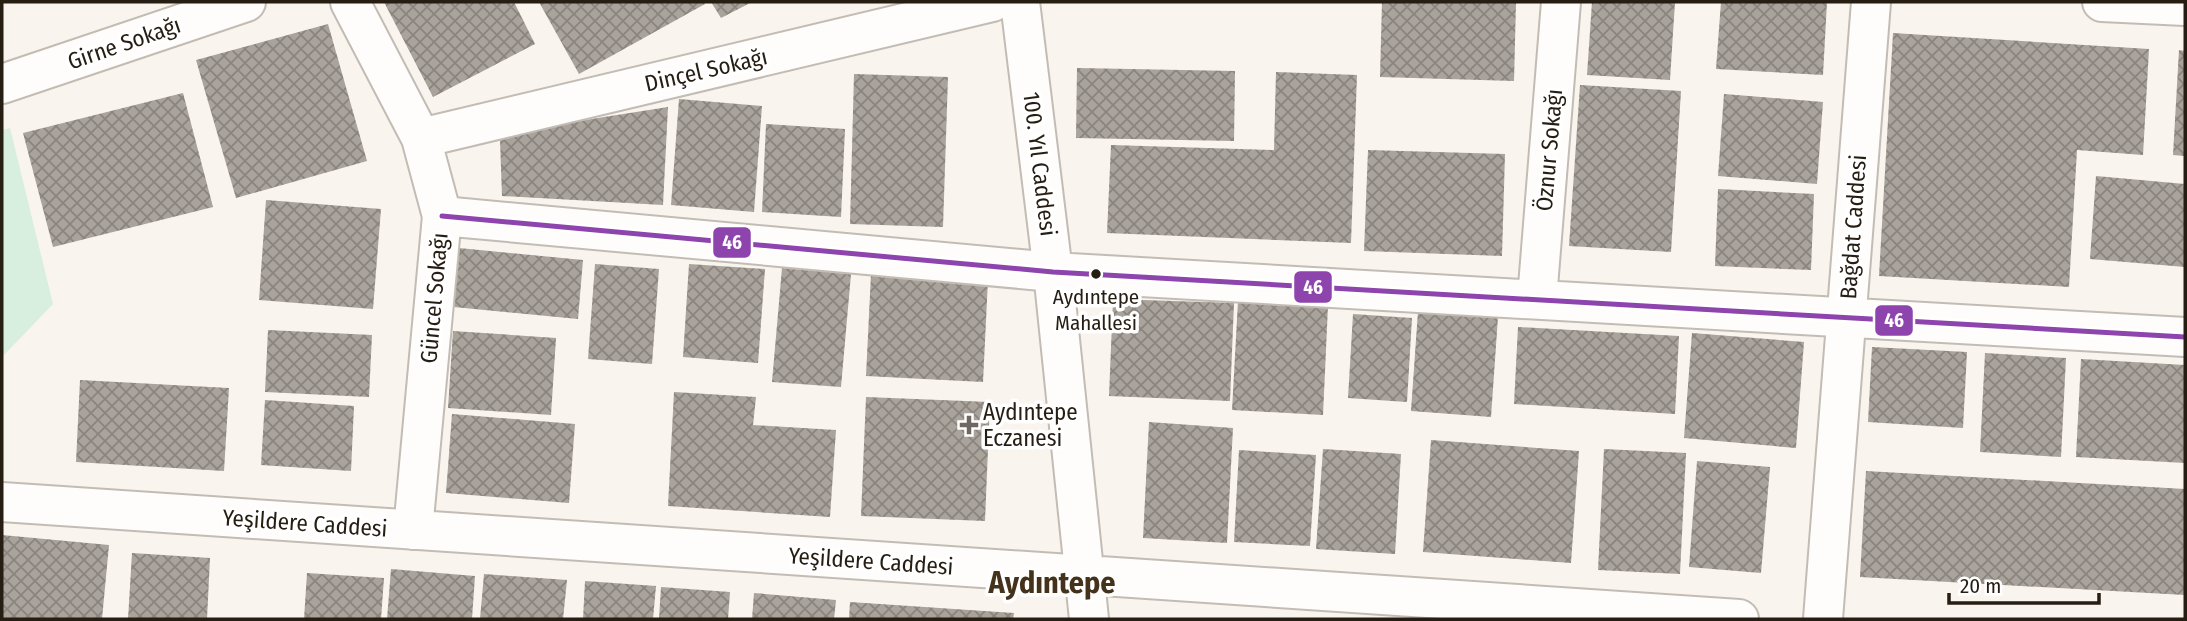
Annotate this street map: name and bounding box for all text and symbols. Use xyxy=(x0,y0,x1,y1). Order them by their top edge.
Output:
street label: Girne Sokağı xyxy=(64,11,184,75)
street label: Dinçel Sokağı xyxy=(642,42,770,98)
street label: Öznur Sokağı xyxy=(1530,88,1568,212)
street label: 100. Yıl Caddesi xyxy=(1017,90,1063,238)
street label: Bağdat Caddesi xyxy=(1834,154,1872,300)
line badge: 46 xyxy=(712,226,752,259)
street label: Güncel Sokağı xyxy=(414,231,454,365)
text: 46 xyxy=(722,231,742,254)
marker: Aydıntepe Mahallesi xyxy=(1089,267,1103,281)
line badge: 46 xyxy=(1293,270,1333,304)
text: 46 xyxy=(1303,276,1323,299)
place label: Aydıntepe Mahallesi xyxy=(1053,284,1139,336)
line badge: 46 xyxy=(1874,304,1914,337)
text: 46 xyxy=(1884,309,1904,332)
place label: Aydıntepe Eczanesi xyxy=(983,398,1078,452)
marker: Aydıntepe Eczanesi xyxy=(961,417,977,433)
street label: Yeşildere Caddesi xyxy=(222,503,388,543)
street label: Yeşildere Caddesi xyxy=(788,541,954,581)
scale bar xyxy=(1949,562,2100,606)
district label: Aydıntepe xyxy=(988,565,1115,601)
text: 20 m xyxy=(1960,573,2001,599)

